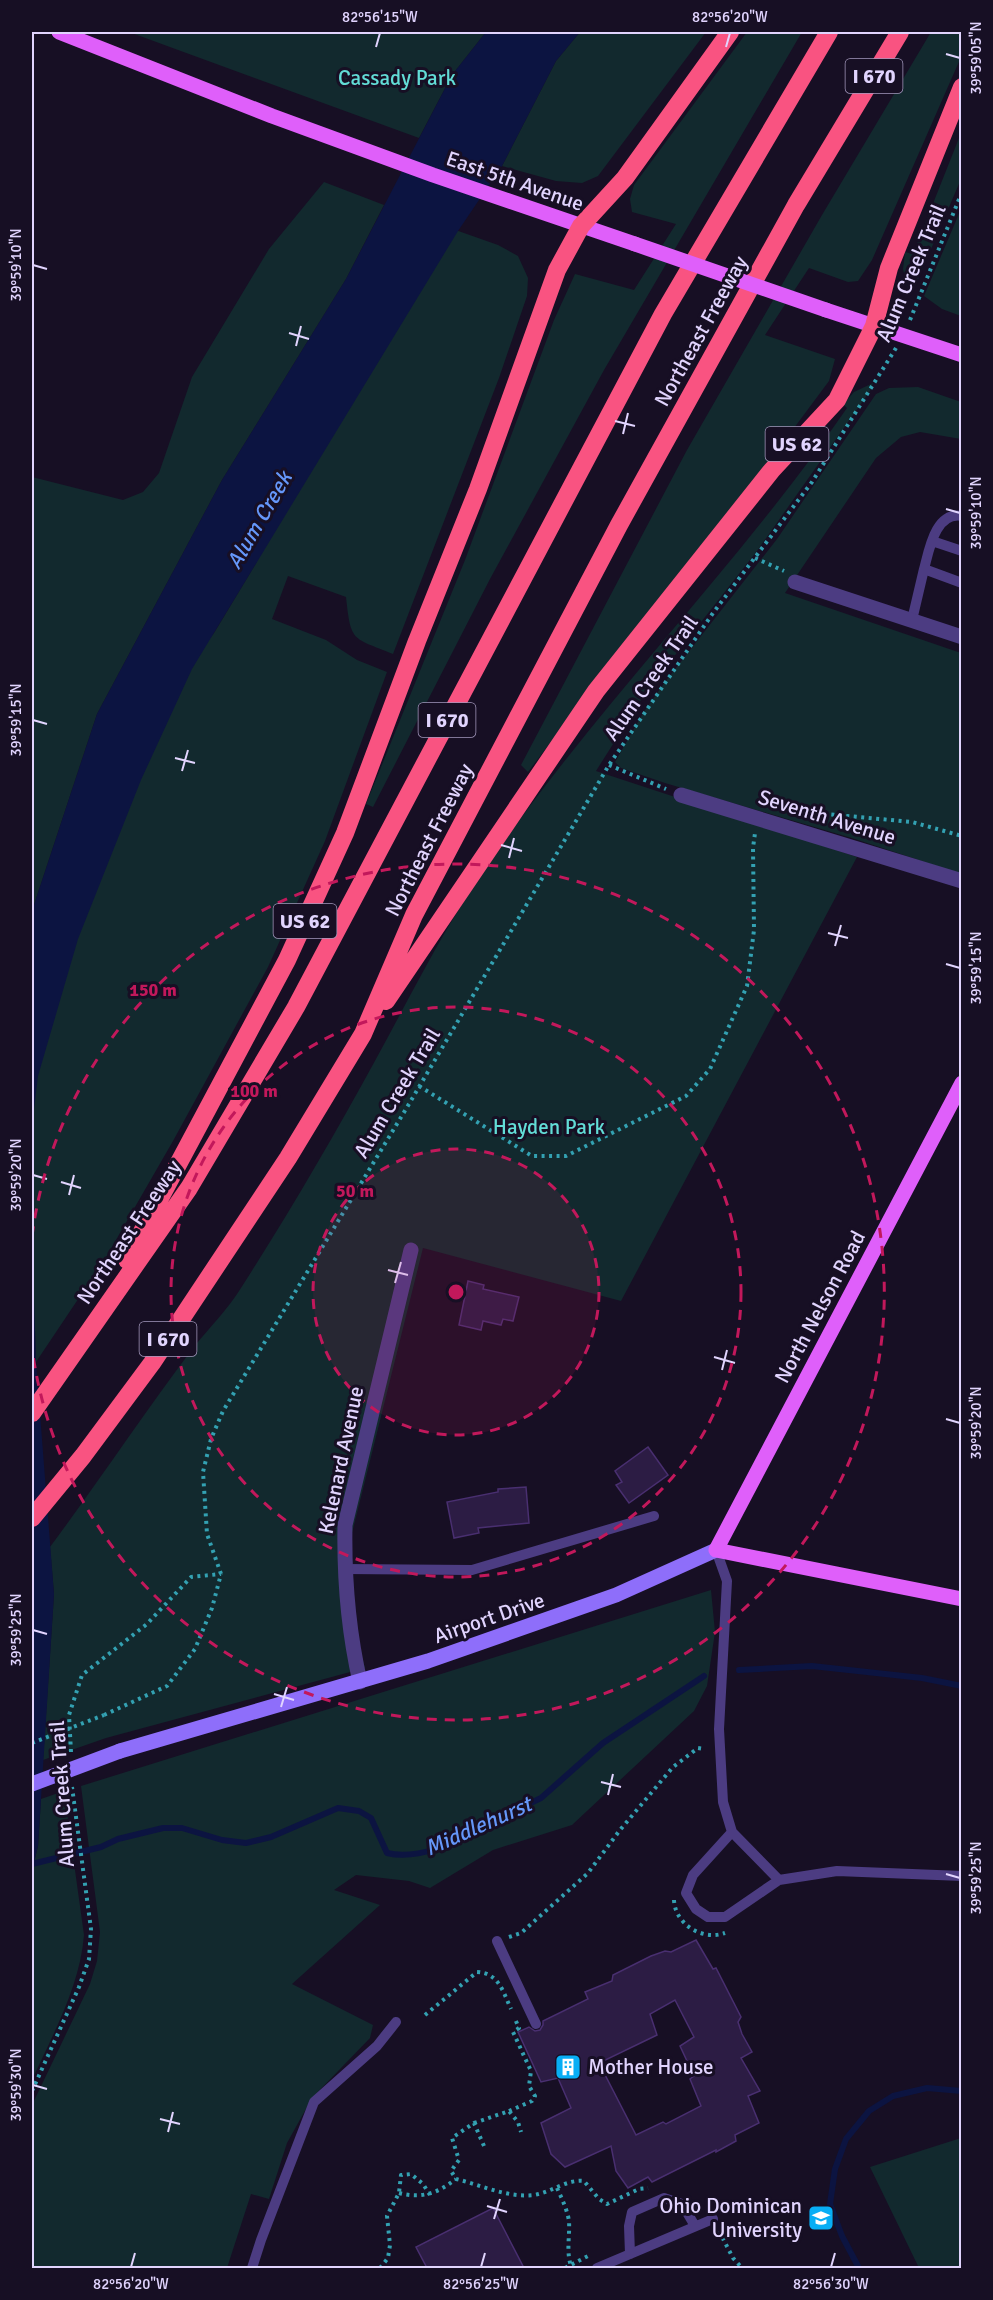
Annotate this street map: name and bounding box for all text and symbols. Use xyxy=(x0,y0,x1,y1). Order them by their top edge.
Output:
text: 82°56'15"W xyxy=(342,8,418,26)
text: 82°56'20"W xyxy=(692,8,768,26)
text: 39°59'05"N xyxy=(967,21,985,95)
road number: I 670 xyxy=(846,59,902,93)
park label: Cassady Park xyxy=(338,65,456,91)
street label: East 5th Avenue xyxy=(443,145,587,217)
street label: Alum Creek Trail xyxy=(870,200,952,346)
text: 39°59'10"N xyxy=(7,228,25,302)
street label: Northeast Freeway xyxy=(649,251,753,411)
road number: US 62 xyxy=(766,427,828,461)
water label: Alum Creek xyxy=(220,465,299,573)
text: 39°59'10"N xyxy=(967,476,985,550)
street label: Alum Creek Trail xyxy=(598,610,704,746)
text: 39°59'15"N xyxy=(7,683,25,757)
road number: I 670 xyxy=(418,703,476,737)
street label: Northeast Freeway xyxy=(379,759,479,921)
street label: Seventh Avenue xyxy=(755,784,899,850)
road number: US 62 xyxy=(274,904,336,938)
text: 39°59'15"N xyxy=(967,931,985,1005)
text: 150 m xyxy=(129,979,177,1001)
street label: Alum Creek Trail xyxy=(348,1023,446,1163)
text: 100 m xyxy=(230,1080,278,1102)
park label: Hayden Park xyxy=(493,1114,606,1140)
text: 39°59'20"N xyxy=(7,1138,25,1212)
street label: Northeast Freeway xyxy=(71,1155,187,1309)
text: 50 m xyxy=(336,1180,374,1202)
street label: North Nelson Road xyxy=(769,1226,871,1388)
centre of rings xyxy=(446,1282,466,1302)
road number: I 670 xyxy=(140,1322,196,1356)
street label: Kelenard Avenue xyxy=(313,1384,369,1536)
text: 39°59'20"N xyxy=(967,1386,985,1460)
street label: Airport Drive xyxy=(430,1587,548,1649)
text: 39°59'25"N xyxy=(7,1593,25,1667)
street label: Alum Creek Trail xyxy=(44,1720,80,1868)
water label: Middlehurst xyxy=(421,1790,538,1861)
text: 39°59'25"N xyxy=(967,1841,985,1915)
text: 39°59'30"N xyxy=(7,2048,25,2122)
building icon: Mother House xyxy=(553,2052,583,2082)
place label: Mother House xyxy=(588,2054,714,2080)
place label: Ohio Dominican University xyxy=(659,2193,802,2243)
school or university icon: Ohio Dominican University xyxy=(806,2203,836,2233)
text: 82°56'20"W xyxy=(93,2275,169,2293)
text: 82°56'25"W xyxy=(443,2275,519,2293)
text: 82°56'30"W xyxy=(793,2275,869,2293)

